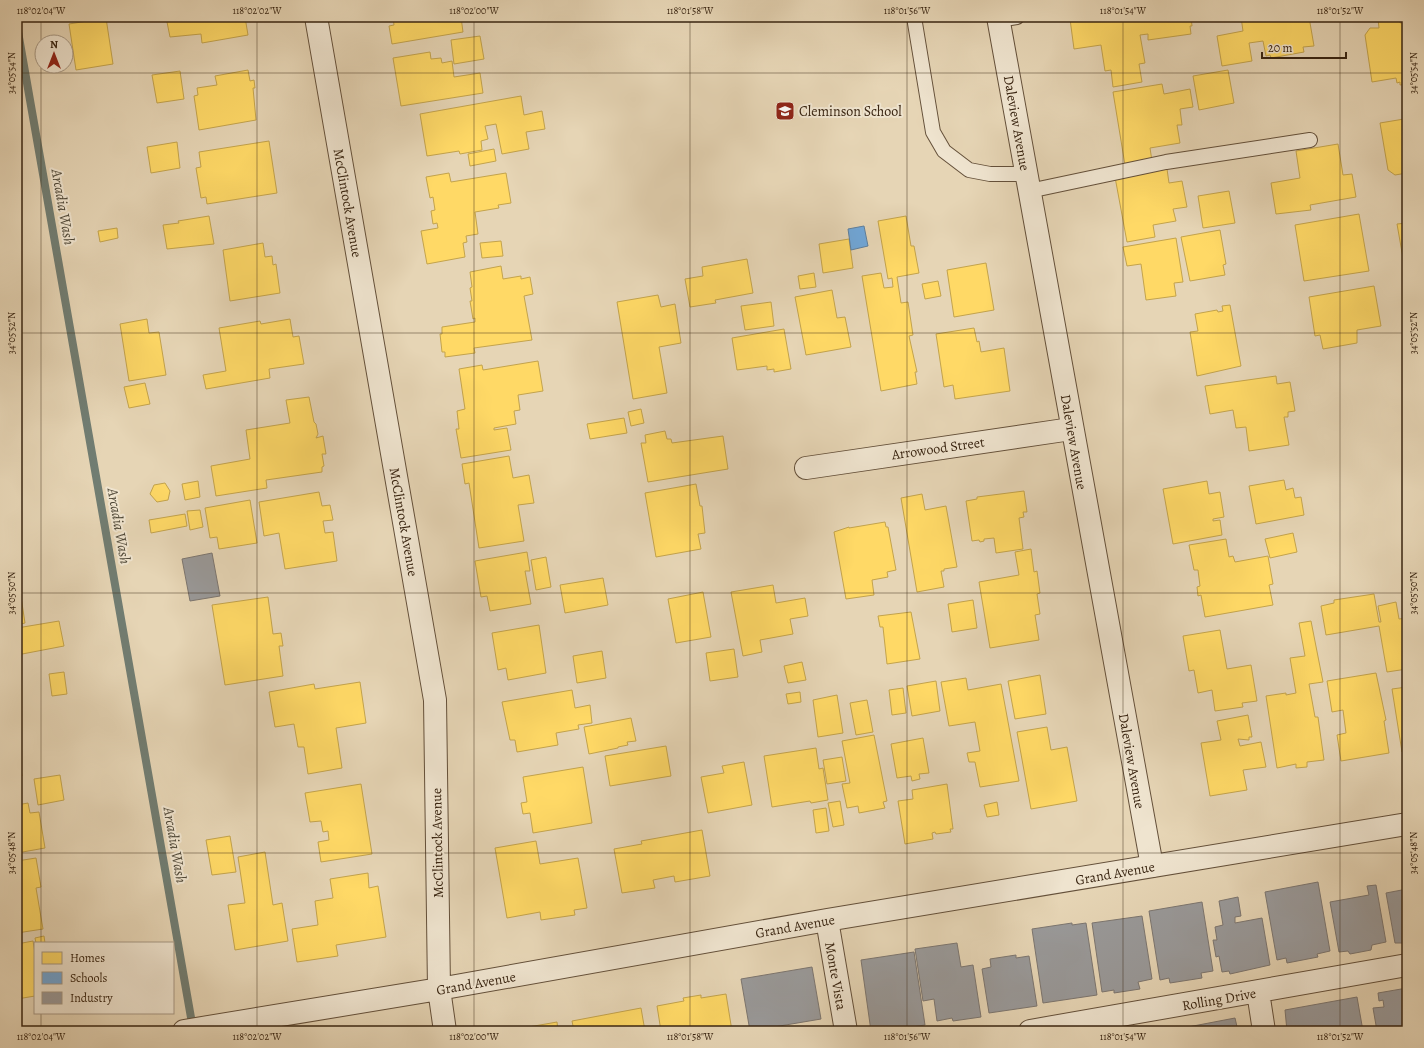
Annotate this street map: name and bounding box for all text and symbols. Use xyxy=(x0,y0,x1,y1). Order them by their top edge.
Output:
text: 118°02'04"W xyxy=(17,4,66,17)
text: 118°02'02"W xyxy=(233,4,282,17)
text: 118°02'00"W xyxy=(449,4,499,17)
text: 118°01'58"W xyxy=(667,4,714,17)
text: 118°01'56"W xyxy=(884,4,931,17)
text: 118°01'54"W xyxy=(1100,4,1147,17)
text: 118°01'52"W xyxy=(1317,4,1364,17)
north arrow xyxy=(34,34,74,74)
scale bar xyxy=(1262,34,1346,60)
text: N xyxy=(50,37,58,52)
text: 20 m xyxy=(1268,40,1292,56)
text: 34°05'54"N xyxy=(5,52,18,94)
text: 34°05'54"N xyxy=(1407,52,1420,94)
street label: Daleview Avenue xyxy=(999,74,1034,172)
school or university icon: Cleminson School xyxy=(774,100,796,122)
place label: Cleminson School xyxy=(799,102,902,121)
street label: McClintock Avenue xyxy=(329,147,366,259)
water label: Arcadia Wash xyxy=(46,166,80,247)
text: 34°05'52"N xyxy=(5,312,18,354)
text: 34°05'52"N xyxy=(1407,312,1420,354)
street label: Daleview Avenue xyxy=(1056,393,1091,491)
street label: Arrowood Street xyxy=(889,433,986,465)
street label: McClintock Avenue xyxy=(385,466,422,578)
water label: Arcadia Wash xyxy=(102,485,136,566)
text: 34°05'50"N xyxy=(5,572,18,614)
text: 34°05'50"N xyxy=(1407,572,1420,614)
street label: Daleview Avenue xyxy=(1114,712,1149,810)
street label: McClintock Avenue xyxy=(427,788,448,898)
water label: Arcadia Wash xyxy=(158,804,192,885)
text: 34°05'48"N xyxy=(5,832,18,874)
text: 34°05'48"N xyxy=(1407,832,1420,874)
street label: Grand Avenue xyxy=(1074,857,1156,890)
street label: Grand Avenue xyxy=(754,910,836,943)
street label: Monte Vista xyxy=(820,941,851,1012)
legend xyxy=(34,942,174,1014)
text: Homes xyxy=(70,950,105,966)
street label: Grand Avenue xyxy=(435,967,517,1000)
text: Schools xyxy=(70,970,107,986)
street label: Rolling Drive xyxy=(1181,984,1258,1015)
text: Industry xyxy=(70,990,113,1006)
text: 118°02'04"W xyxy=(17,1030,66,1043)
text: 118°02'02"W xyxy=(233,1030,282,1043)
text: 118°02'00"W xyxy=(449,1030,499,1043)
text: 118°01'58"W xyxy=(667,1030,714,1043)
text: 118°01'56"W xyxy=(884,1030,931,1043)
text: 118°01'54"W xyxy=(1100,1030,1147,1043)
text: 118°01'52"W xyxy=(1317,1030,1364,1043)

